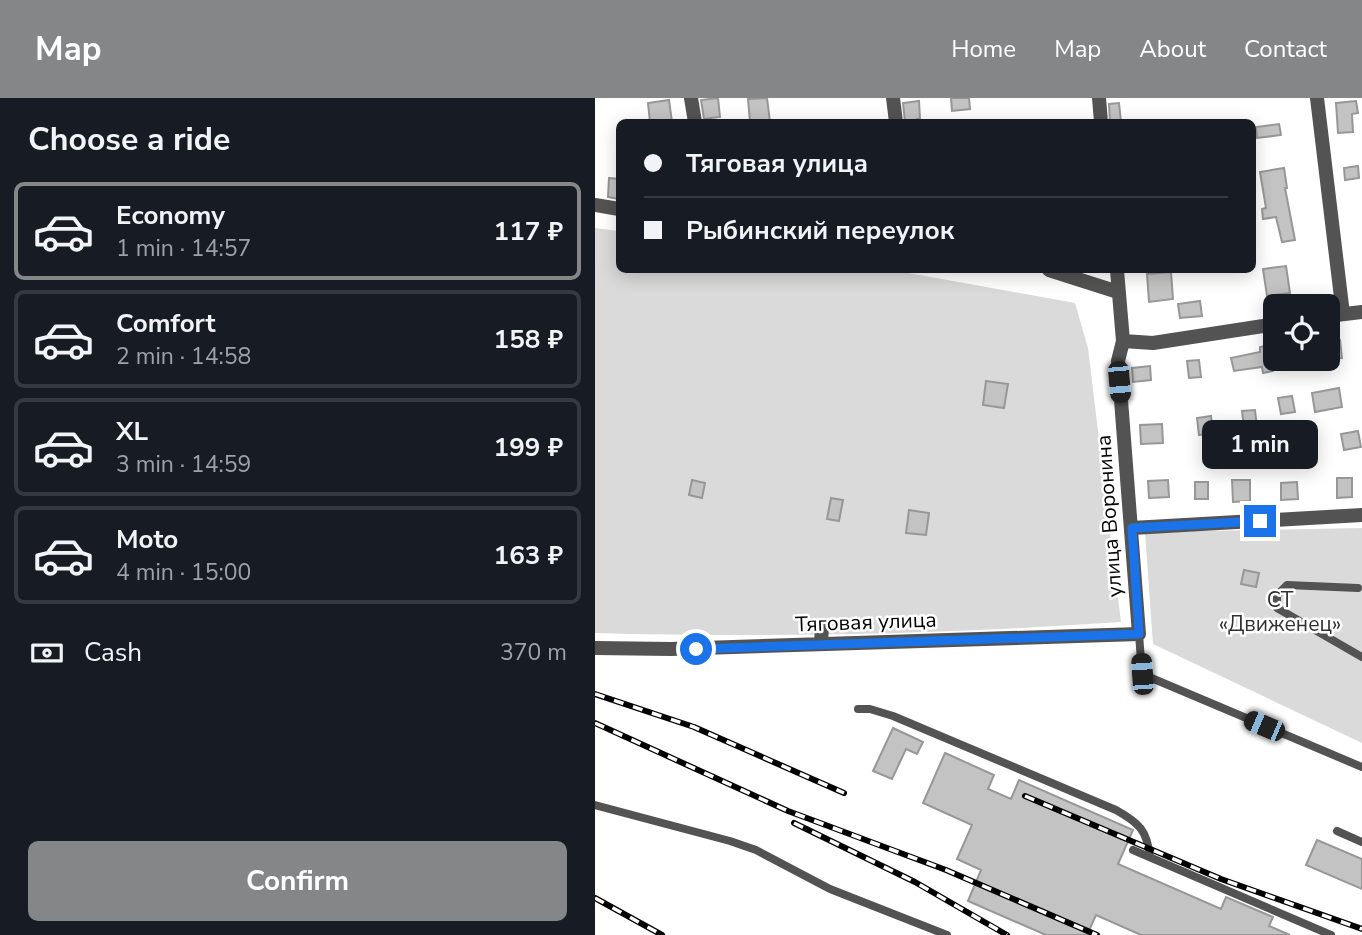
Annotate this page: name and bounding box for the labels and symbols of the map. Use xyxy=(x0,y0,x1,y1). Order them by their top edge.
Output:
car xyxy=(1107,360,1132,404)
callout: 1 min xyxy=(1202,420,1318,468)
street label: улица Воронина xyxy=(1089,434,1129,598)
route end xyxy=(1244,505,1276,537)
park label: СТ «Движенец» xyxy=(1219,586,1341,638)
street label: Тяговая улица xyxy=(795,606,937,638)
route start xyxy=(680,633,712,665)
car xyxy=(1131,652,1154,696)
car xyxy=(1241,708,1288,744)

